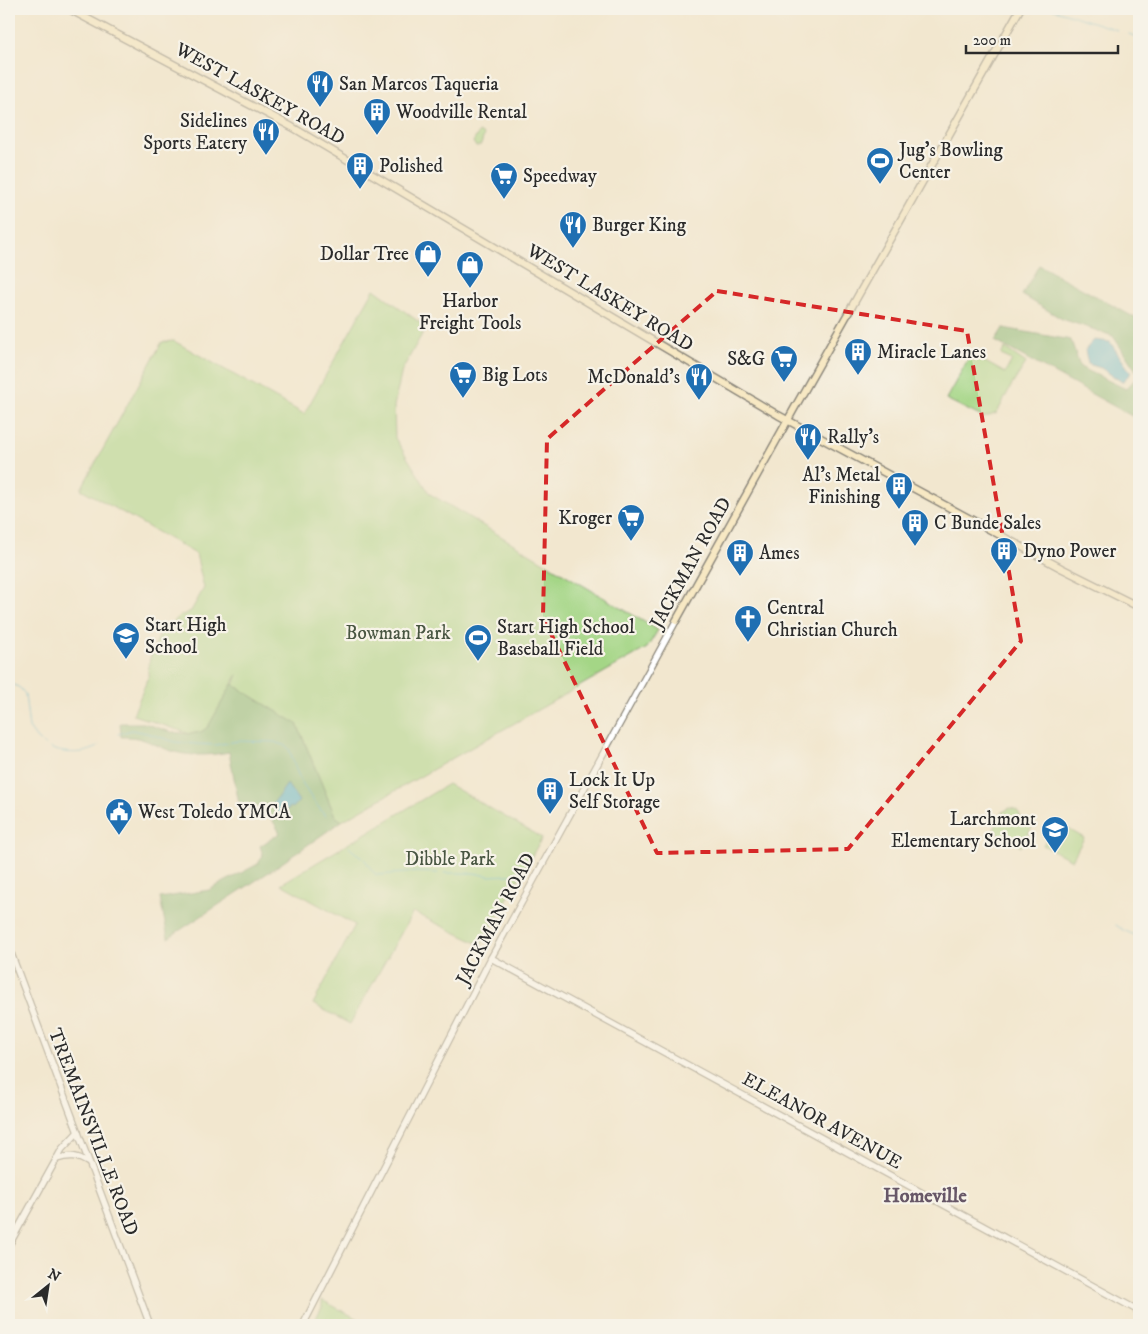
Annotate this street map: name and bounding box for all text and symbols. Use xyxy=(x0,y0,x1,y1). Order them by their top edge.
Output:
scale bar xyxy=(966,22,1118,54)
text: 200 m xyxy=(973,31,1011,50)
street label: WEST LASKEY ROAD xyxy=(170,37,349,150)
restaurant icon: San Marcos Taqueria xyxy=(305,69,335,108)
place label: San Marcos Taqueria xyxy=(339,73,499,97)
building icon: Woodville Rental xyxy=(362,97,392,136)
place label: Woodville Rental xyxy=(395,101,527,124)
place label: Sidelines Sports Eatery xyxy=(143,110,248,155)
restaurant icon: Sidelines Sports Eatery xyxy=(251,117,281,156)
place label: Jug's Bowling Center xyxy=(897,139,1003,184)
sports icon: Jug's Bowling Center xyxy=(865,146,895,185)
building icon: Polished xyxy=(345,151,375,190)
place label: Polished xyxy=(379,155,444,178)
supermarket icon: Speedway xyxy=(489,161,519,200)
place label: Speedway xyxy=(523,165,598,188)
restaurant icon: Burger King xyxy=(558,210,588,249)
place label: Burger King xyxy=(592,214,687,237)
shop icon: Dollar Tree xyxy=(413,239,443,278)
street label: WEST LASKEY ROAD xyxy=(522,239,697,357)
place label: Dollar Tree xyxy=(320,243,409,266)
shop icon: Harbor Freight Tools xyxy=(455,250,485,289)
place label: Harbor Freight Tools xyxy=(419,290,521,335)
building icon: Miracle Lanes xyxy=(843,337,873,376)
place label: Miracle Lanes xyxy=(877,341,986,364)
supermarket icon: S&G xyxy=(769,344,799,383)
place label: S&G xyxy=(727,348,765,371)
supermarket icon: Big Lots xyxy=(448,360,478,399)
restaurant icon: McDonald's xyxy=(684,362,714,401)
place label: Big Lots xyxy=(482,364,548,387)
place label: McDonald's xyxy=(587,366,680,389)
restaurant icon: Rally's xyxy=(793,422,823,461)
place label: Rally's xyxy=(827,426,879,449)
place label: Al's Metal Finishing xyxy=(802,464,881,509)
building icon: Al's Metal Finishing xyxy=(884,471,914,510)
street label: JACKMAN ROAD xyxy=(644,493,737,634)
supermarket icon: Kroger xyxy=(616,503,646,542)
place label: Kroger xyxy=(558,507,612,530)
building icon: C Bunde Sales xyxy=(900,508,930,547)
place label: C Bunde Sales xyxy=(934,512,1041,535)
building icon: Dyno Power xyxy=(989,536,1019,575)
building icon: Ames xyxy=(725,538,755,577)
place label: Dyno Power xyxy=(1023,540,1116,563)
place label: Ames xyxy=(759,542,800,565)
place label: Central Christian Church xyxy=(767,597,898,642)
church icon: Central Christian Church xyxy=(733,604,763,643)
place label: Start High School xyxy=(145,614,226,659)
place label: Start High School Baseball Field xyxy=(497,616,635,661)
school or university icon: Start High School xyxy=(111,621,141,660)
park label: Bowman Park xyxy=(345,622,451,645)
sports icon: Start High School Baseball Field xyxy=(463,623,493,662)
place label: Lock It Up Self Storage xyxy=(569,769,660,814)
building icon: Lock It Up Self Storage xyxy=(535,776,565,815)
public building icon: West Toledo YMCA xyxy=(104,797,134,836)
place label: West Toledo YMCA xyxy=(137,801,292,824)
place label: Larchmont Elementary School xyxy=(891,808,1036,853)
school or university icon: Larchmont Elementary School xyxy=(1040,815,1070,854)
park label: Dibble Park xyxy=(405,848,496,871)
street label: JACKMAN ROAD xyxy=(451,849,541,991)
street label: TREMAINSVILLE ROAD xyxy=(43,1025,143,1239)
street label: ELEANOR AVENUE xyxy=(738,1068,906,1174)
district label: Homeville xyxy=(883,1184,968,1209)
north arrow xyxy=(22,1262,72,1312)
text: N xyxy=(45,1265,64,1287)

